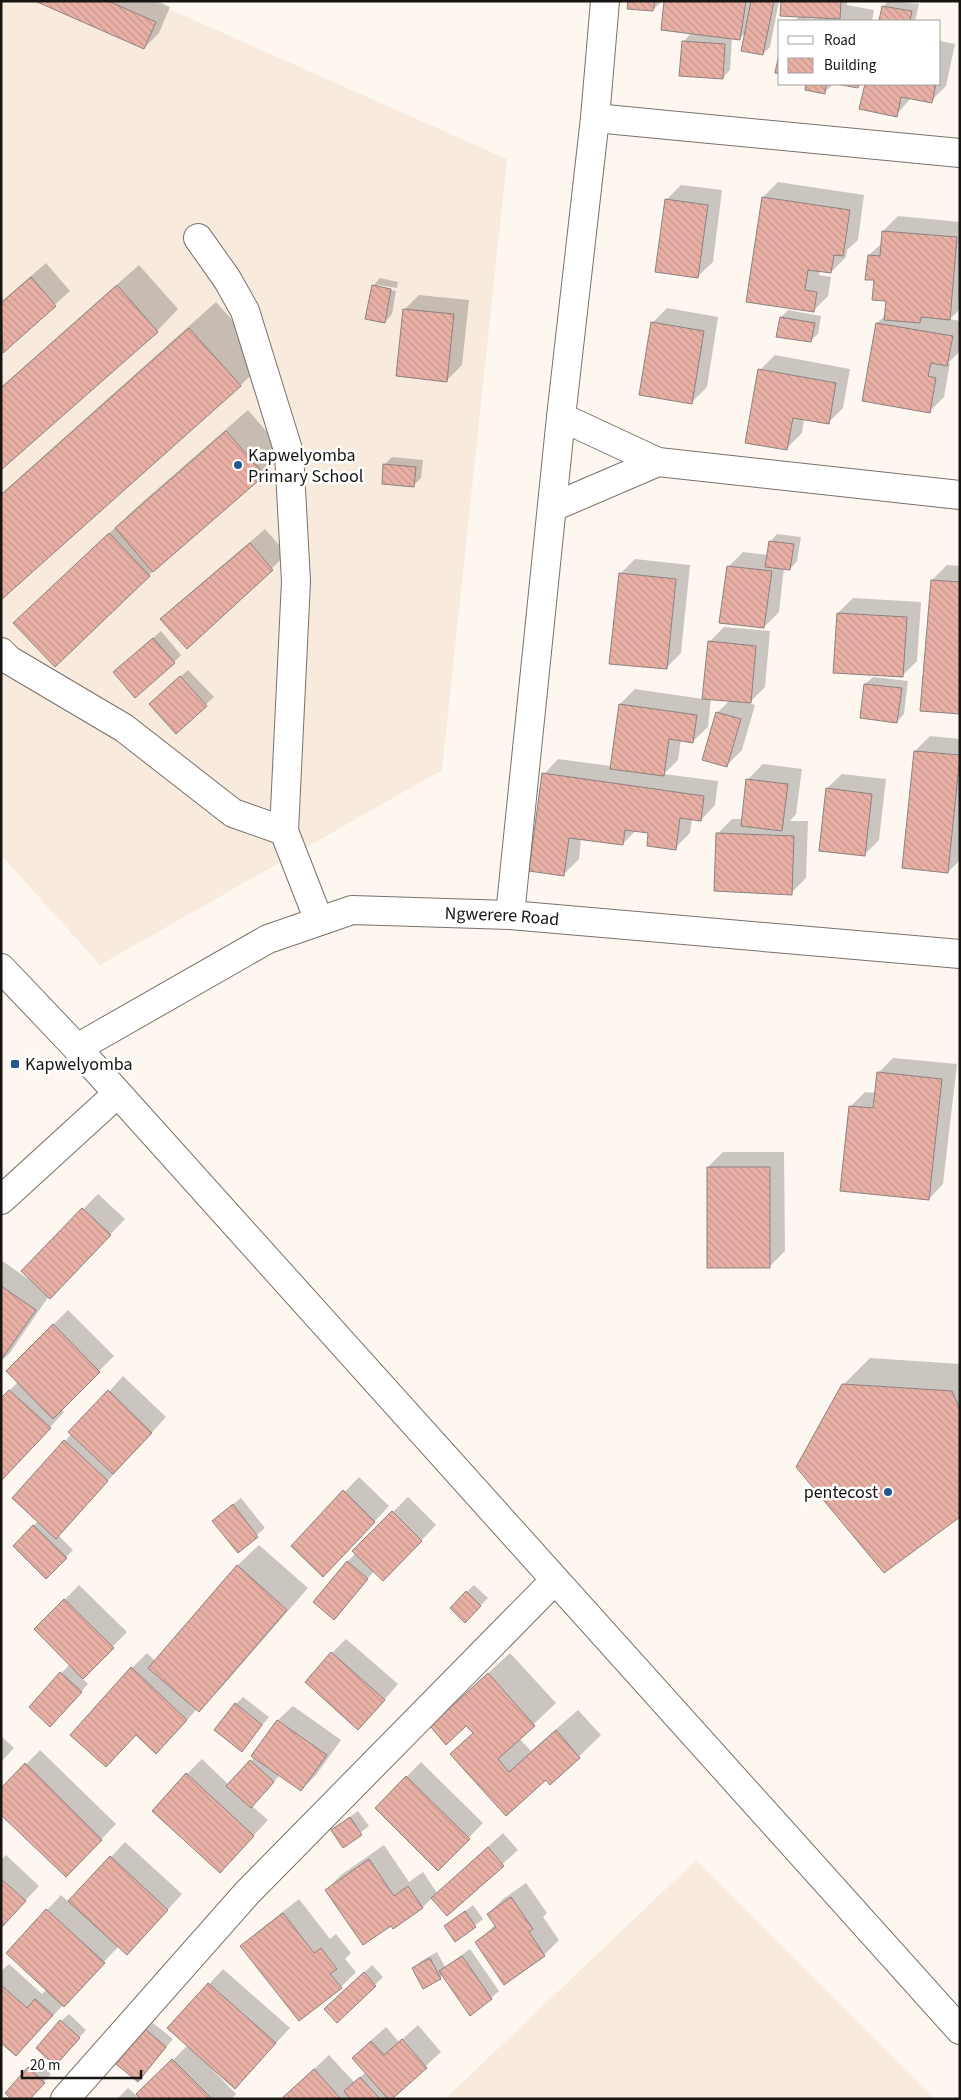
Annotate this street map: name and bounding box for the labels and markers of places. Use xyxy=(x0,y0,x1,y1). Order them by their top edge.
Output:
place label: Kapwelyomba Primary School xyxy=(248,443,363,489)
marker: Kapwelyomba Primary School xyxy=(232,459,244,471)
place label: Kapwelyomba xyxy=(25,1052,133,1077)
marker: Kapwelyomba xyxy=(9,1058,21,1070)
place label: pentecost xyxy=(804,1480,878,1505)
marker: pentecost xyxy=(882,1486,894,1498)

